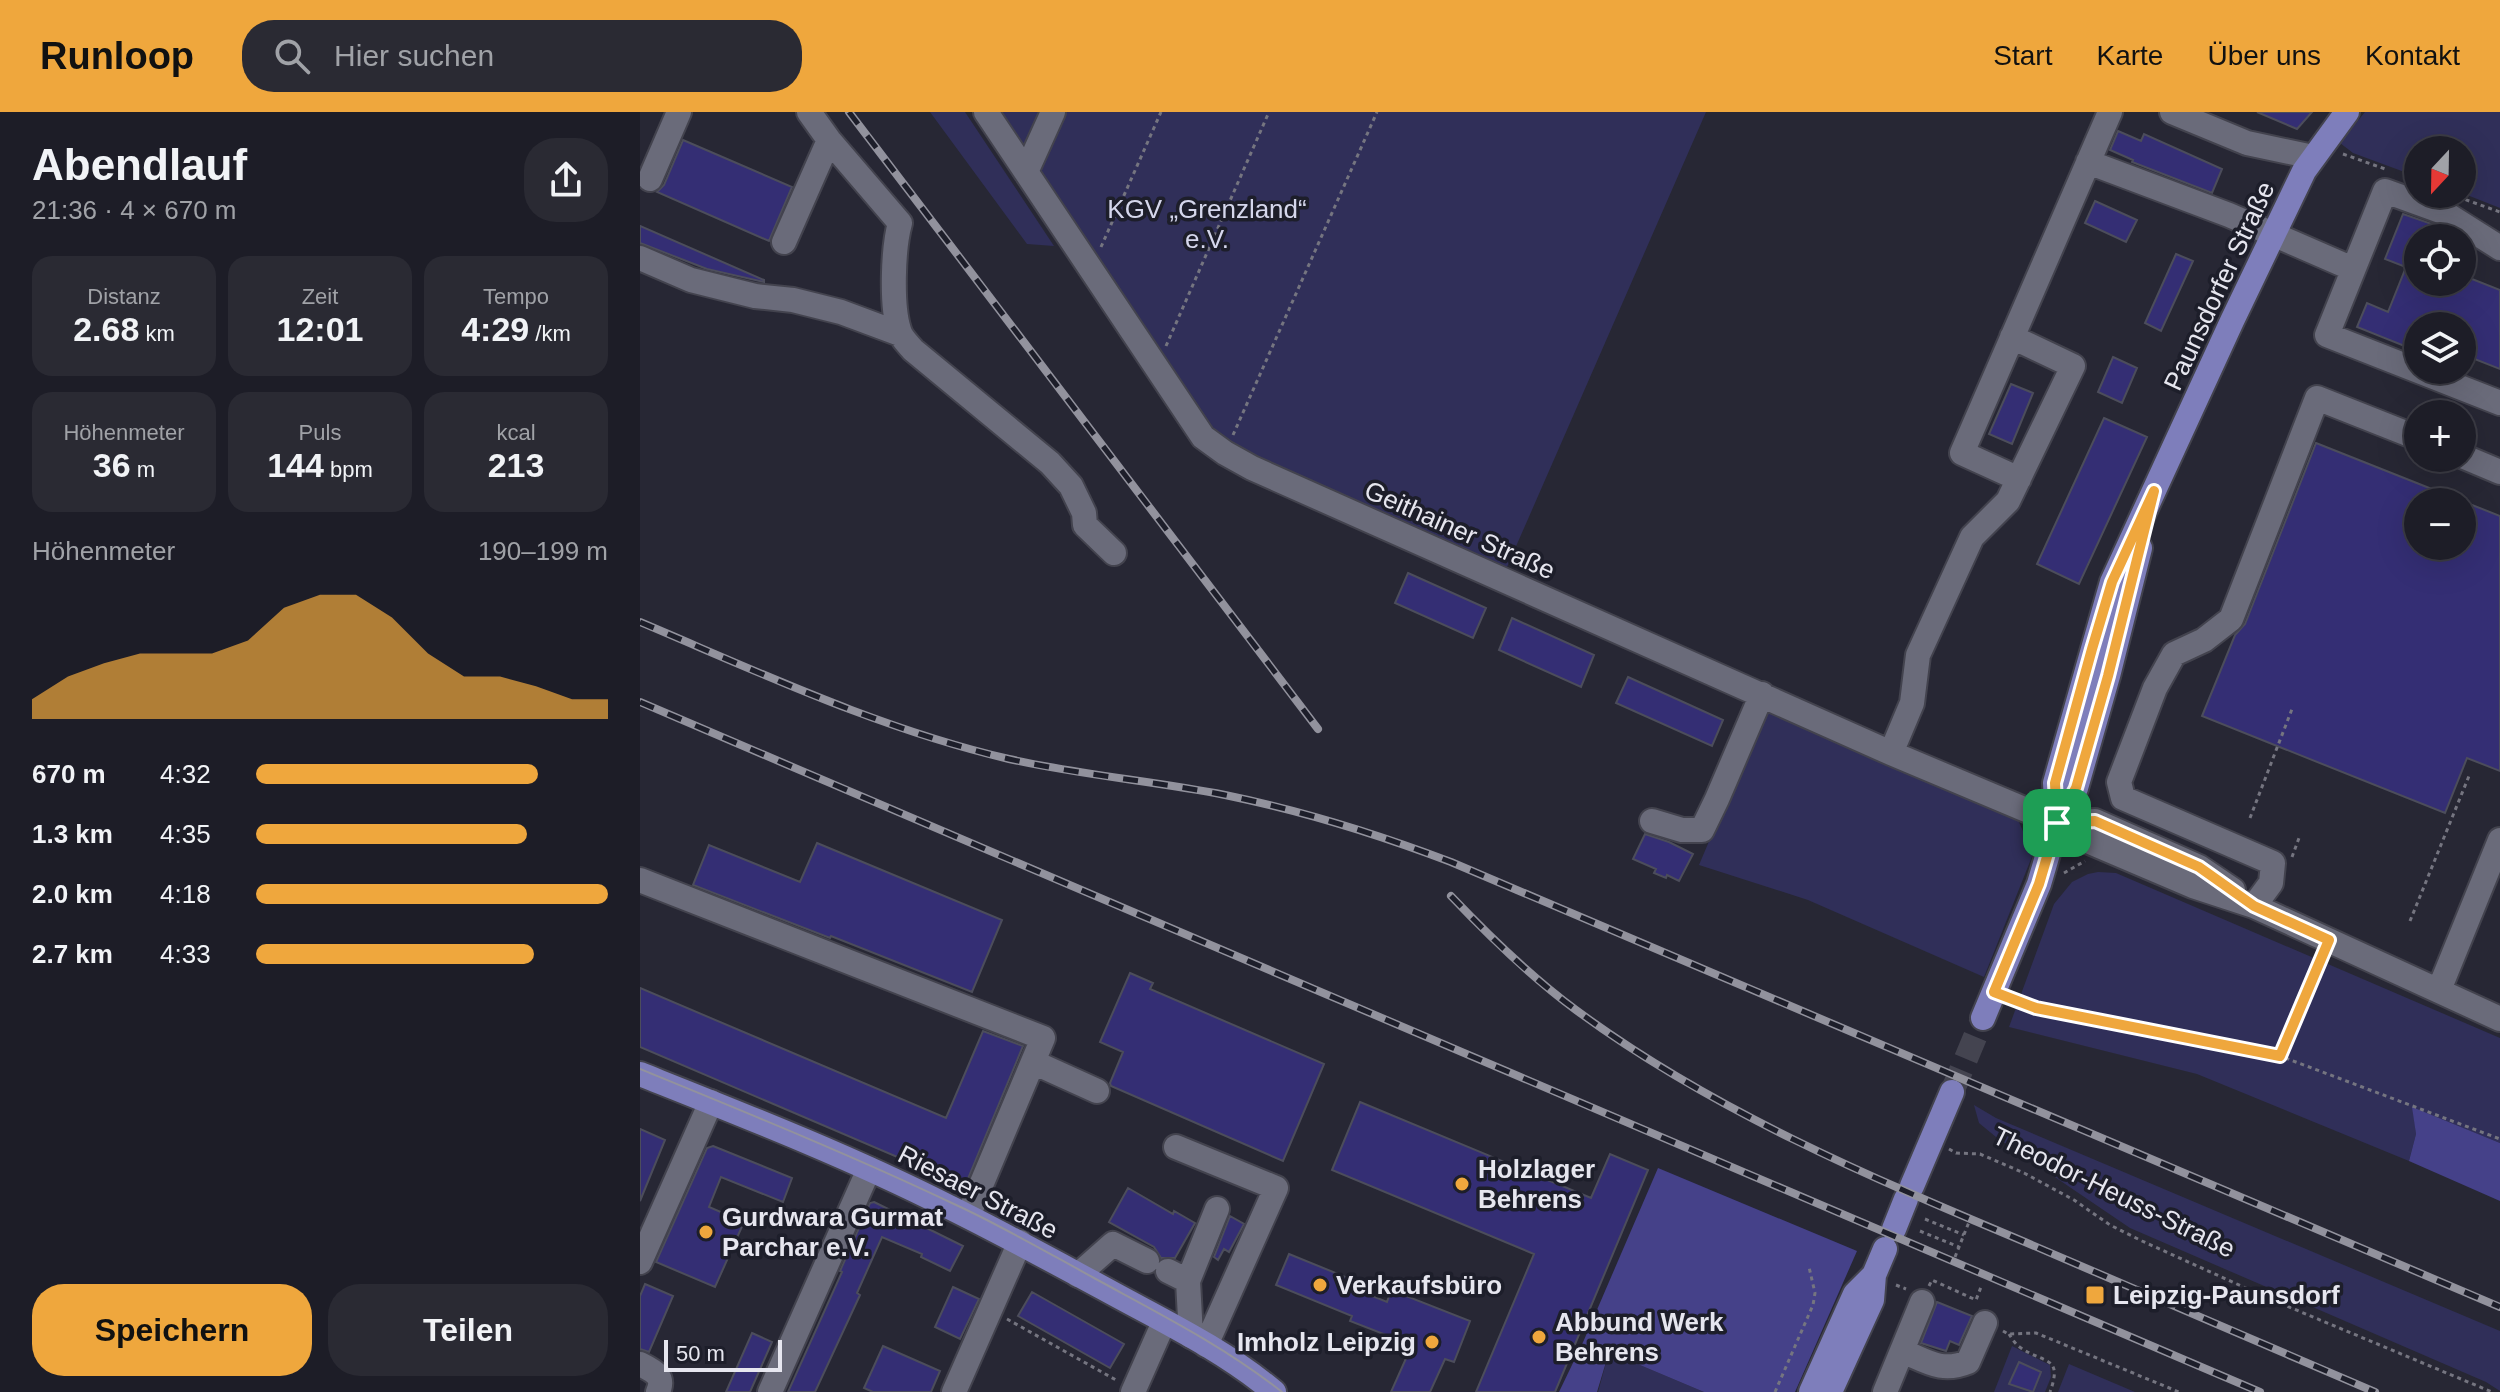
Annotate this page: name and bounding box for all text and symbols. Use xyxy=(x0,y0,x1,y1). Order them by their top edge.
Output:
search box xyxy=(242,20,802,92)
icon: search xyxy=(270,34,314,78)
text: Runloop xyxy=(40,35,194,77)
text: Hier suchen xyxy=(334,39,494,72)
text: Start xyxy=(1993,40,2052,71)
text: Karte xyxy=(2096,40,2163,71)
text: Über uns xyxy=(2207,40,2321,71)
text: Kontakt xyxy=(2365,40,2460,71)
north arrow xyxy=(2404,136,2476,208)
map controls xyxy=(2404,136,2476,560)
button: share xyxy=(524,138,608,222)
text: Abendlauf xyxy=(32,140,247,189)
street label: Paunsdorfer Straße xyxy=(2157,177,2281,395)
park label: KGV „Grenzland“ e.V. xyxy=(1107,194,1307,254)
text: 21:36 · 4 × 670 m xyxy=(32,195,237,225)
button: locate xyxy=(2404,224,2476,296)
text: Distanz xyxy=(87,284,161,309)
text: Zeit xyxy=(302,284,338,309)
text: Tempo xyxy=(483,284,549,309)
text: 2.68 xyxy=(73,310,139,348)
text: 12:01 xyxy=(277,310,363,348)
text: 4:29 xyxy=(461,310,529,348)
button: layers xyxy=(2404,312,2476,384)
text: km xyxy=(139,321,175,346)
text: /km xyxy=(529,321,571,346)
button: + xyxy=(2404,400,2476,472)
text: Höhenmeter xyxy=(63,420,185,445)
text: Puls xyxy=(299,420,341,445)
text: kcal xyxy=(496,420,536,445)
text: 36 xyxy=(93,446,131,484)
text: 144 xyxy=(267,446,324,484)
text: 213 xyxy=(488,446,544,484)
text: m xyxy=(131,457,155,482)
text: bpm xyxy=(324,457,373,482)
street label: Geithainer Straße xyxy=(1360,475,1560,585)
button: − xyxy=(2404,488,2476,560)
text: Höhenmeter xyxy=(32,536,175,566)
text: 190–199 m xyxy=(478,536,608,566)
text: 670 m xyxy=(32,759,106,789)
text: 4:32 xyxy=(160,759,211,789)
pin xyxy=(2023,789,2091,857)
icon: arrive xyxy=(2035,801,2079,845)
text: 1.3 km xyxy=(32,819,113,849)
text: 4:35 xyxy=(160,819,211,849)
text: 2.0 km xyxy=(32,879,113,909)
text: 4:18 xyxy=(160,879,211,909)
text: 2.7 km xyxy=(32,939,113,969)
text: 4:33 xyxy=(160,939,211,969)
street label: Theodor-Heuss-Straße xyxy=(1988,1120,2240,1264)
street label: Riesaer Straße xyxy=(893,1139,1063,1245)
place label: Holzlager Behrens xyxy=(1478,1154,1595,1214)
marker: Holzlager Behrens xyxy=(1453,1175,1471,1193)
place label: Gurdwara Gurmat Parchar e.V. xyxy=(722,1202,943,1262)
marker: Gurdwara Gurmat Parchar e.V. xyxy=(697,1223,715,1241)
place label: Verkaufsbüro xyxy=(1336,1270,1502,1300)
marker: Verkaufsbüro xyxy=(1311,1276,1329,1294)
place label: Leipzig-Paunsdorf xyxy=(2113,1280,2340,1310)
button: Speichern xyxy=(32,1284,312,1376)
button: Teilen xyxy=(328,1284,608,1376)
marker: Leipzig-Paunsdorf xyxy=(2084,1284,2106,1306)
place label: Abbund Werk Behrens xyxy=(1555,1307,1724,1367)
place label: Imholz Leipzig xyxy=(1237,1327,1416,1357)
marker: Abbund Werk Behrens xyxy=(1530,1328,1548,1346)
marker: Imholz Leipzig xyxy=(1423,1333,1441,1351)
scale bar xyxy=(664,1336,782,1372)
text: 50 m xyxy=(676,1341,725,1366)

